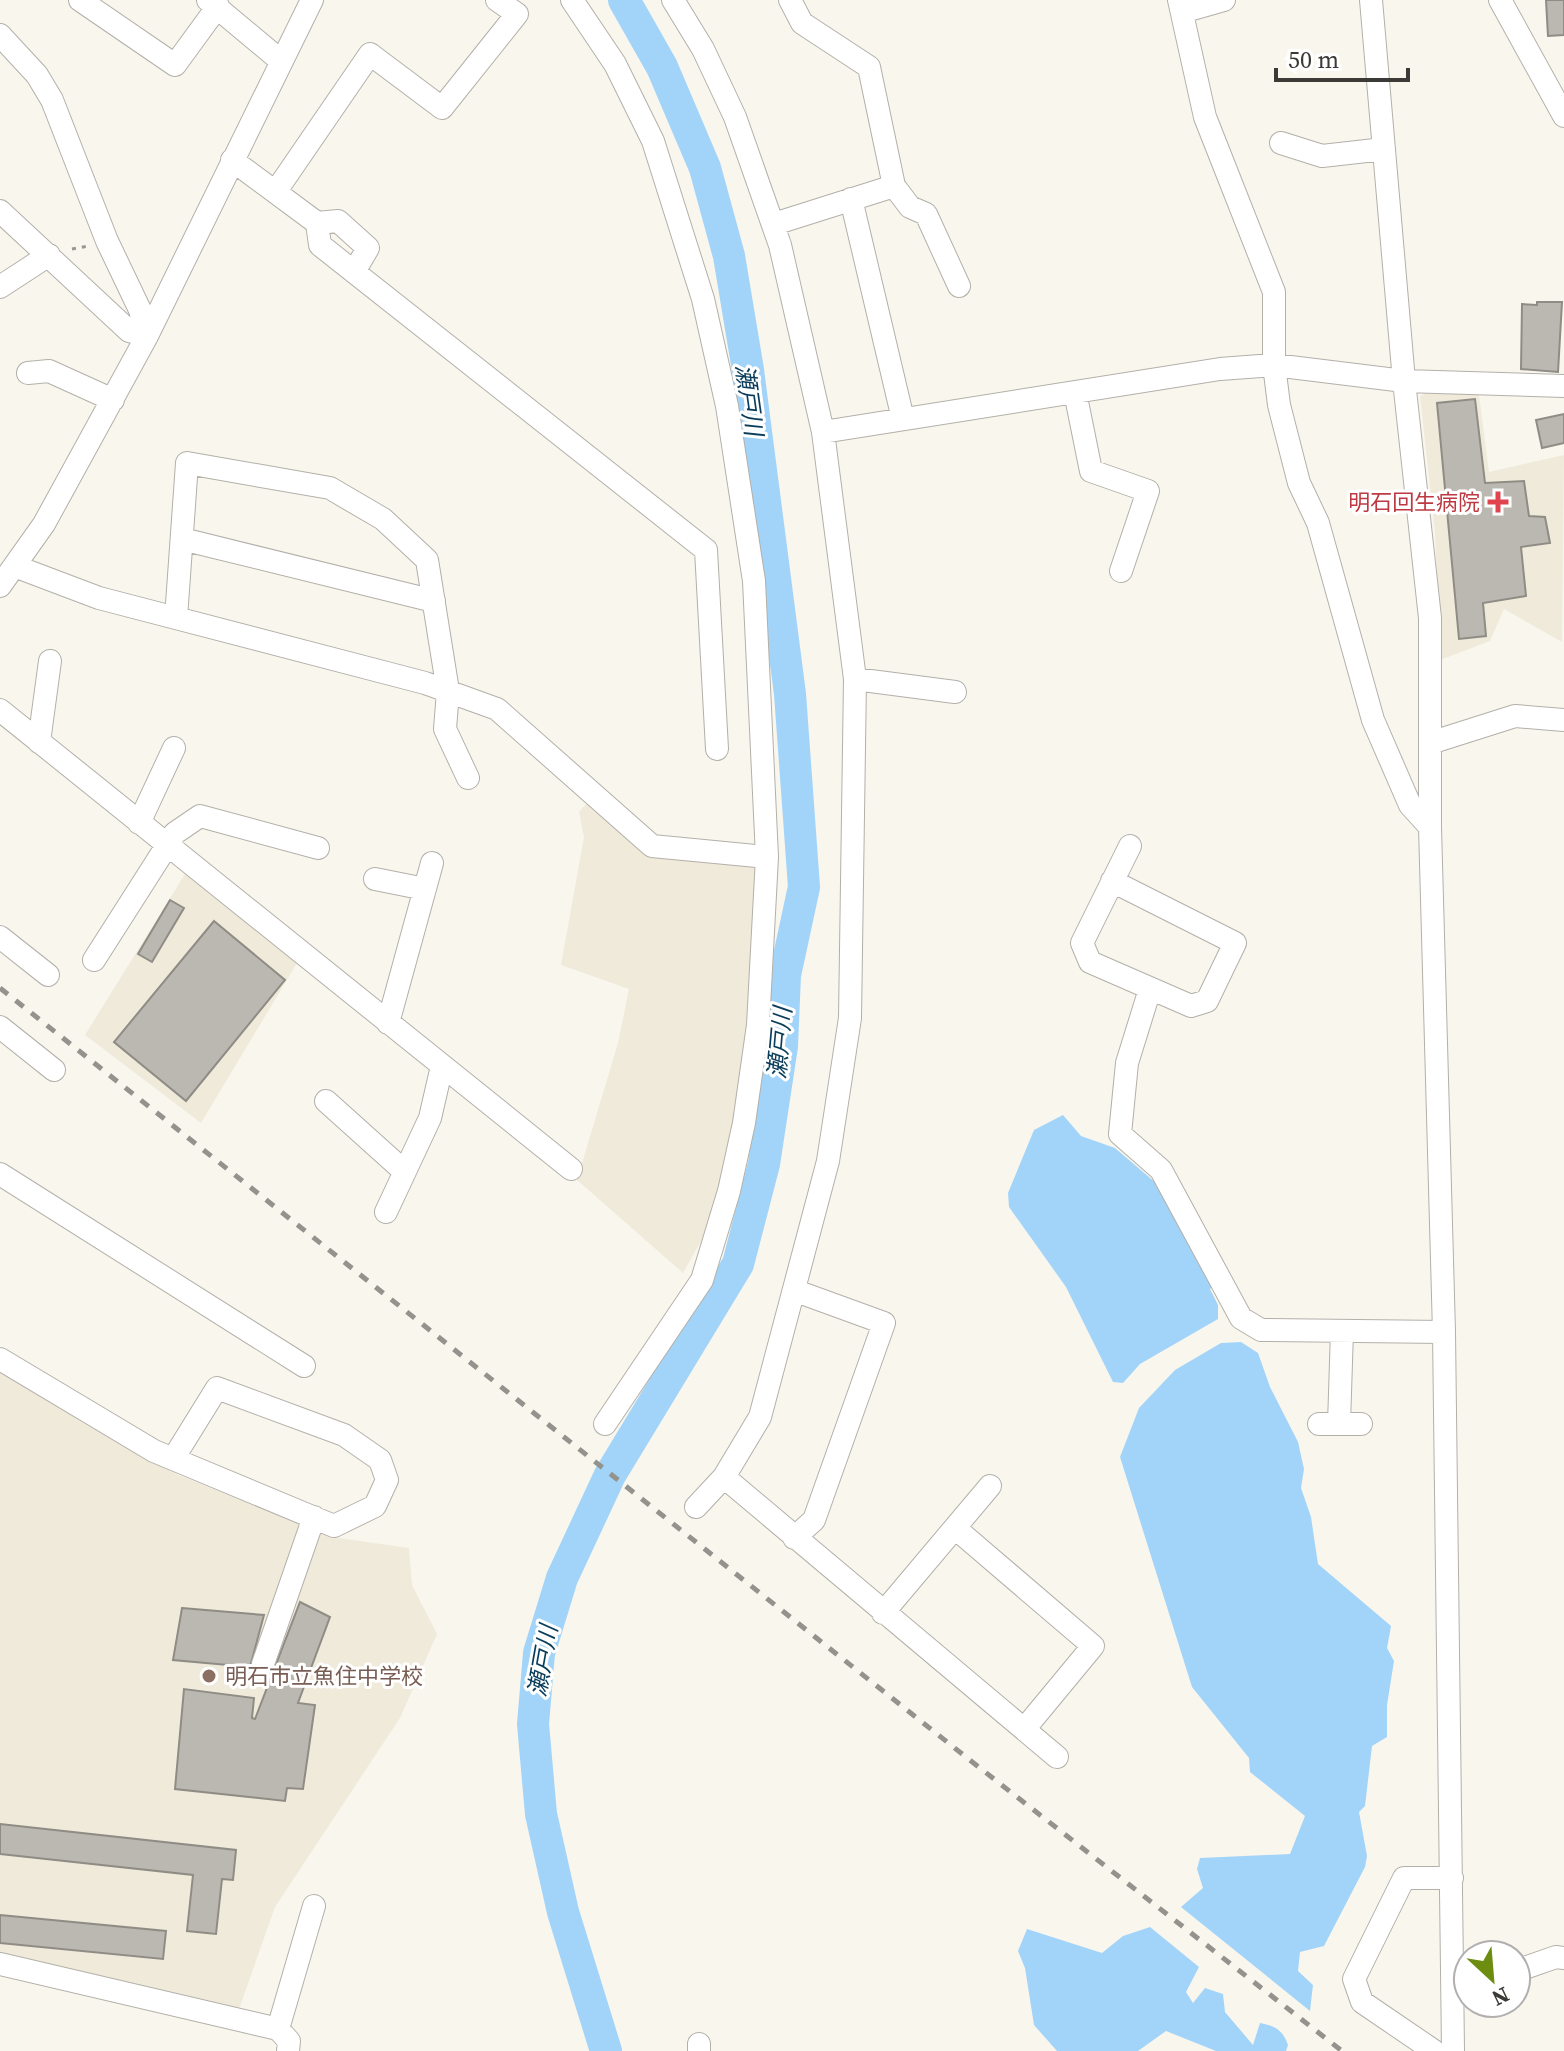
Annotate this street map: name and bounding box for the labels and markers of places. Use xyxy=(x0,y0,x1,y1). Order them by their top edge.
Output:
place label: 明石回生病院 xyxy=(1348,487,1480,517)
marker: 明石回生病院 xyxy=(1487,491,1509,513)
place label: 明石市立魚住中学校 xyxy=(225,1661,423,1691)
marker: 明石市立魚住中学校 xyxy=(200,1667,218,1685)

